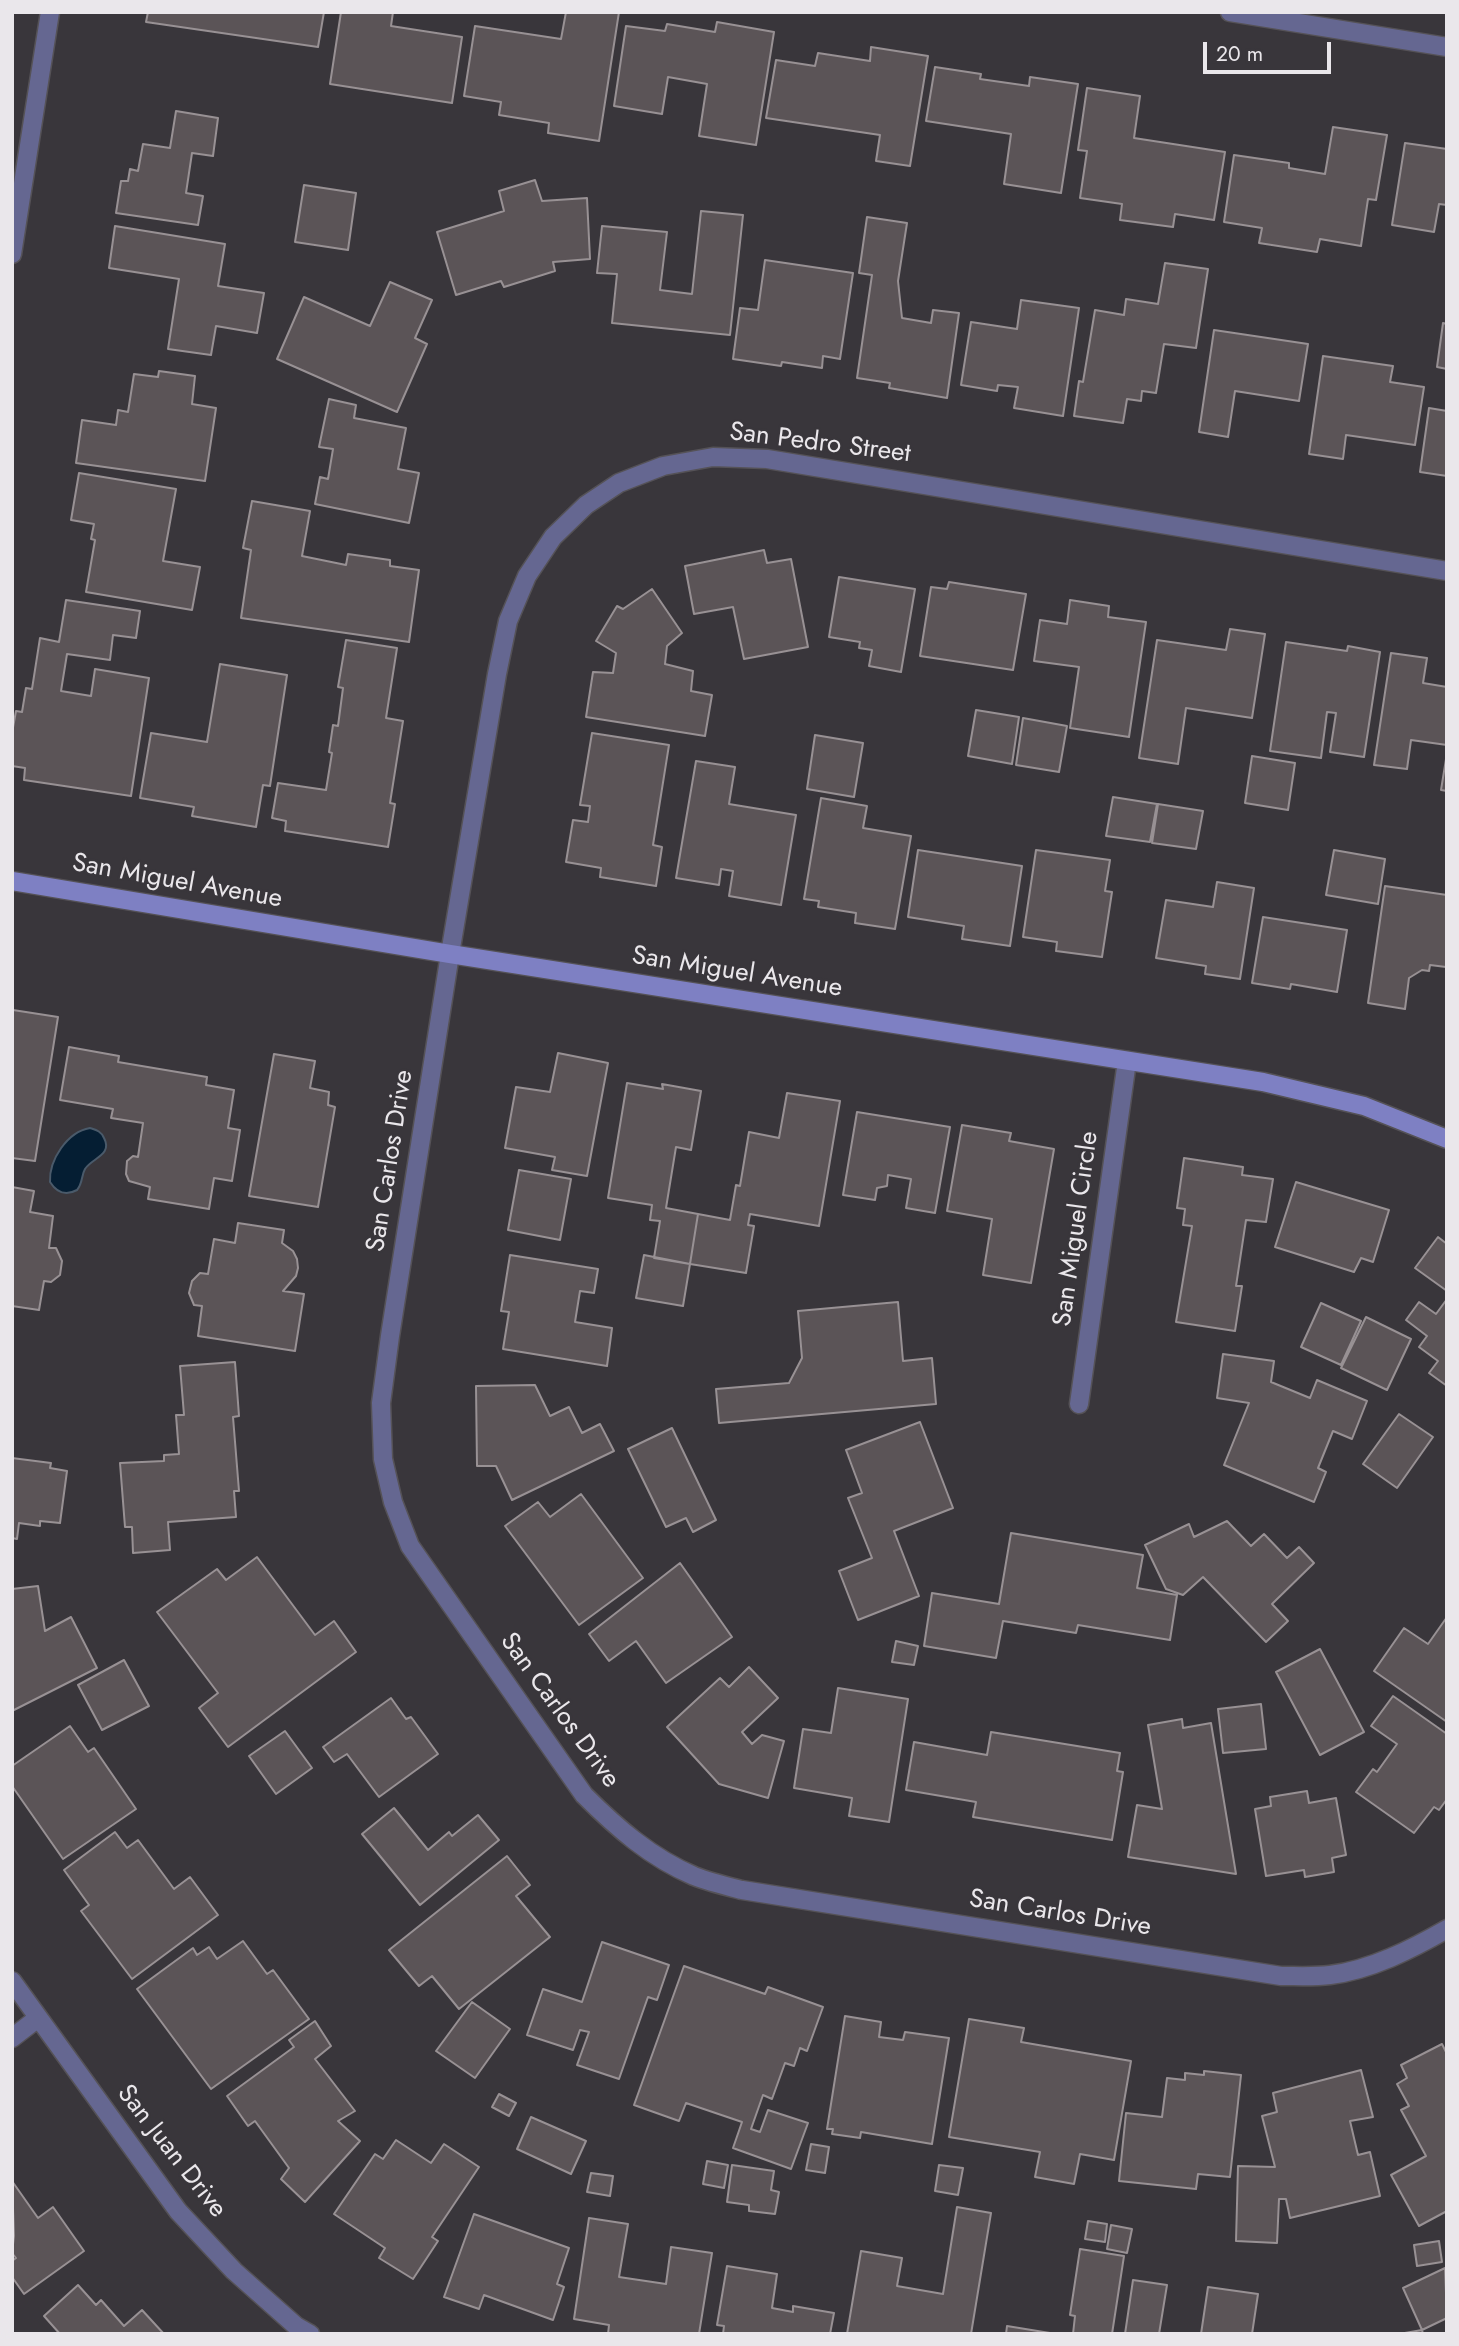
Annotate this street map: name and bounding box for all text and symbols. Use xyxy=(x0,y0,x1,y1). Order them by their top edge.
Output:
scale bar xyxy=(1207,28,1335,72)
text: 20 m xyxy=(1216,39,1263,69)
street label: San Pedro Street xyxy=(728,417,912,471)
street label: San Miguel Avenue xyxy=(70,848,284,916)
street label: San Miguel Avenue xyxy=(630,941,844,1005)
street label: San Carlos Drive xyxy=(361,1068,421,1254)
street label: San Miguel Circle xyxy=(1048,1130,1106,1328)
street label: San Carlos Drive xyxy=(492,1628,626,1794)
street label: San Carlos Drive xyxy=(967,1884,1153,1944)
street label: San Juan Drive xyxy=(110,2079,232,2225)

